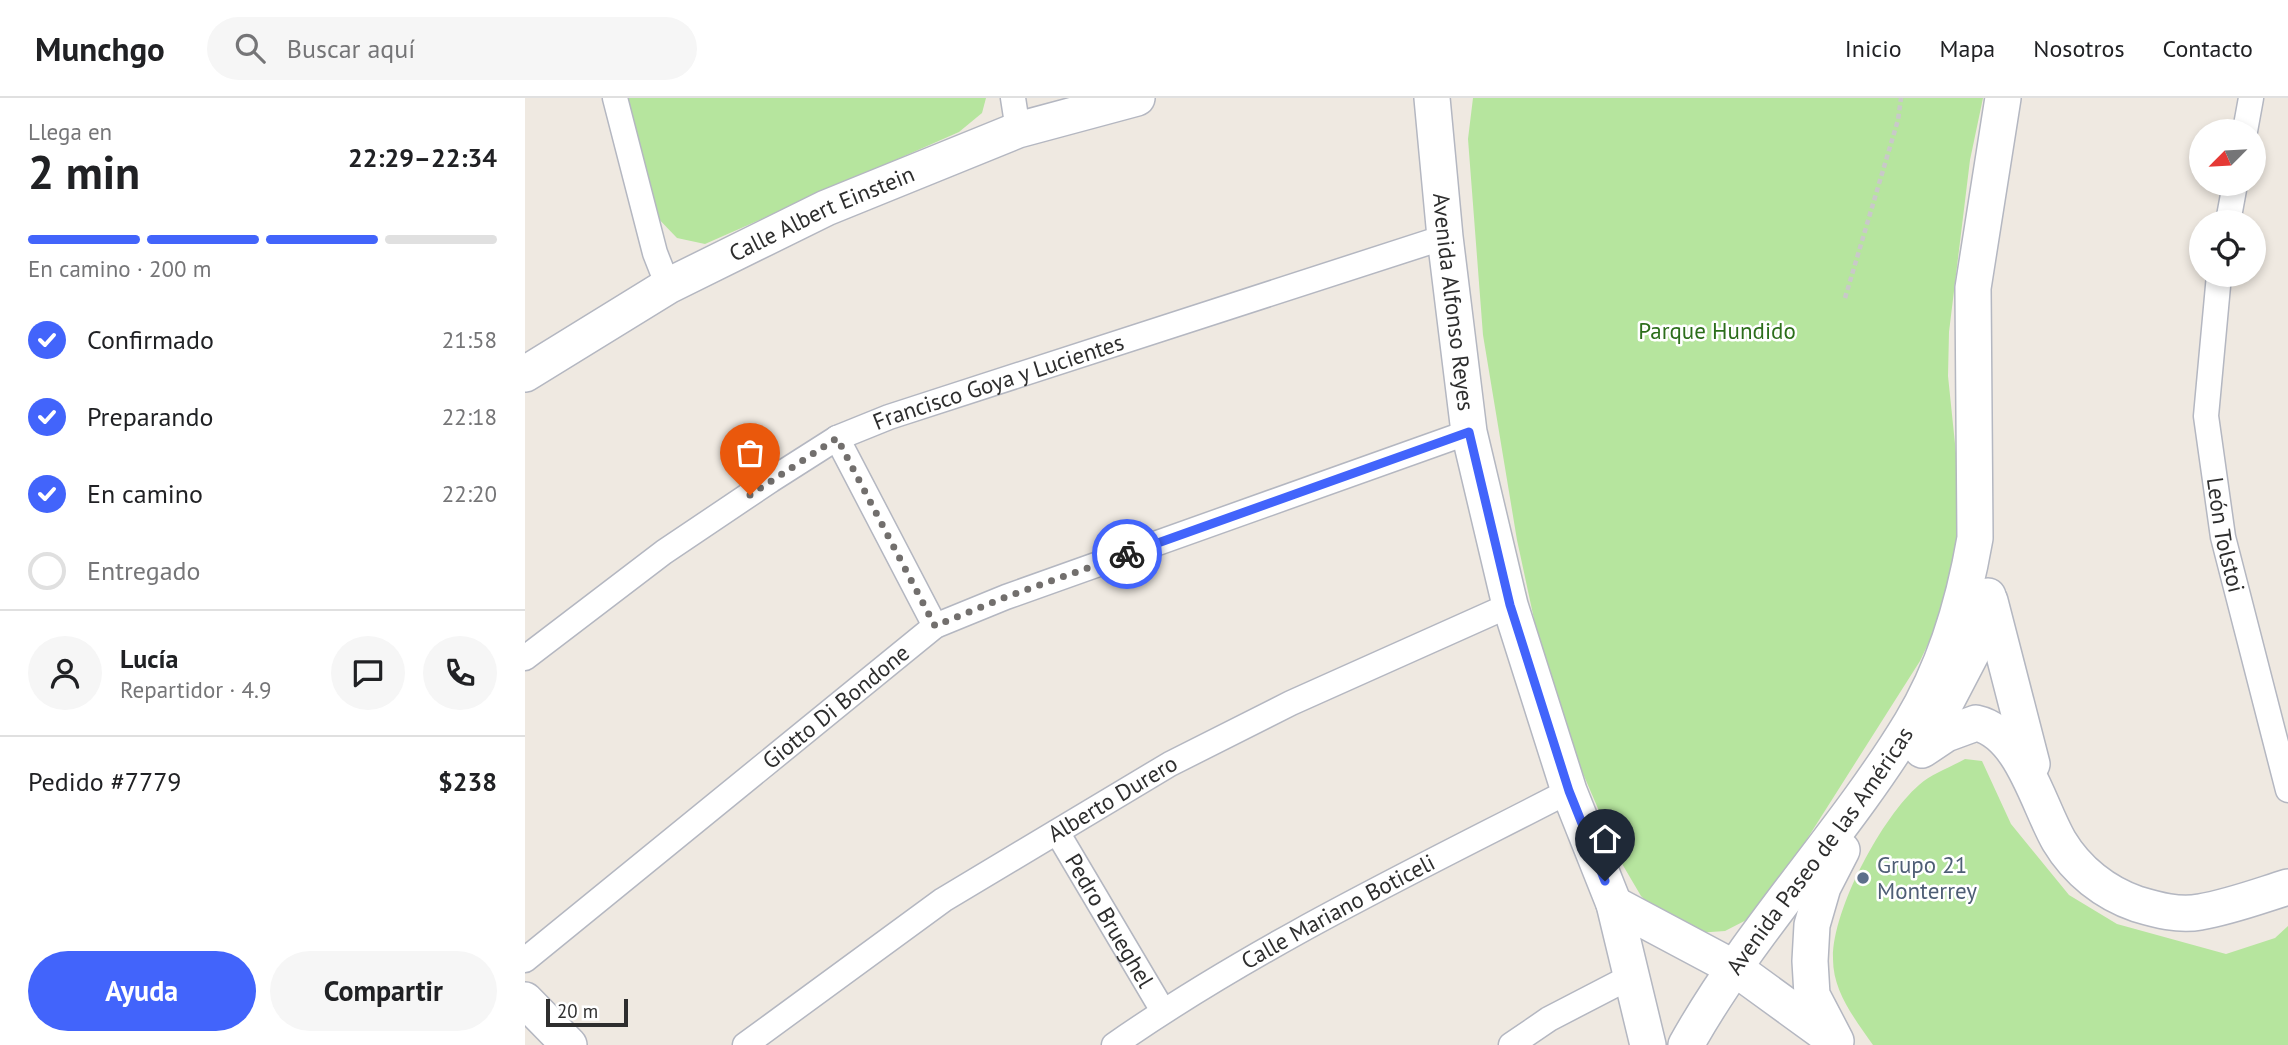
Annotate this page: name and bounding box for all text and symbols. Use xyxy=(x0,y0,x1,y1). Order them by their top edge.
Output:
search box xyxy=(207,17,697,80)
text: Munchgo xyxy=(35,27,165,70)
icon: search xyxy=(231,29,269,67)
text: Buscar aquí xyxy=(287,32,415,65)
text: Inicio xyxy=(1845,33,1902,64)
text: Mapa xyxy=(1940,33,1995,64)
text: Nosotros xyxy=(2033,33,2125,64)
text: Contacto xyxy=(2163,33,2253,64)
text: Llega en xyxy=(28,117,112,146)
north arrow xyxy=(2189,119,2266,196)
map controls xyxy=(2189,119,2266,287)
text: 22:29–22:34 xyxy=(348,141,497,174)
text: 2 min xyxy=(28,142,140,202)
street label: Calle Albert Einstein xyxy=(724,159,918,268)
street label: Avenida Alfonso Reyes xyxy=(1427,192,1481,412)
button: locate xyxy=(2189,210,2266,287)
text: En camino · 200 m xyxy=(28,254,211,283)
park label: Parque Hundido xyxy=(1638,316,1796,345)
icon: check xyxy=(28,321,66,359)
text: Confirmado xyxy=(87,323,214,356)
text: 21:58 xyxy=(442,325,497,354)
street label: Francisco Goya y Lucientes xyxy=(868,327,1127,436)
icon: check xyxy=(28,398,66,436)
text: Preparando xyxy=(87,400,214,433)
text: 22:18 xyxy=(442,402,497,431)
pin xyxy=(720,423,780,495)
icon: bag xyxy=(731,434,769,472)
icon: check xyxy=(28,475,66,513)
street label: León Tolstoi xyxy=(2201,475,2252,595)
text: En camino xyxy=(87,477,203,510)
text: 22:20 xyxy=(442,479,497,508)
courier xyxy=(1092,519,1162,589)
icon: bike xyxy=(1108,535,1146,573)
text: Entregado xyxy=(87,554,201,587)
button: person xyxy=(28,636,102,710)
button: chat xyxy=(331,636,405,710)
button: phone xyxy=(423,636,497,710)
street label: Giotto Di Bondone xyxy=(756,638,915,775)
text: Lucía xyxy=(120,642,179,675)
text: Repartidor · 4.9 xyxy=(120,675,272,704)
street label: Avenida Paseo de las Américas xyxy=(1719,721,1919,980)
street label: Alberto Durero xyxy=(1042,748,1182,848)
text: Pedido #7779 xyxy=(28,765,181,798)
text: $238 xyxy=(438,765,497,798)
pin xyxy=(1575,809,1635,881)
icon: home xyxy=(1586,820,1624,858)
street label: Calle Mariano Boticeli xyxy=(1236,847,1440,975)
street label: Pedro Brueghel xyxy=(1059,848,1161,993)
place label: Grupo 21 Monterrey xyxy=(1877,850,1977,905)
marker: Grupo 21 Monterrey xyxy=(1855,870,1871,886)
button: Ayuda xyxy=(28,951,256,1031)
button: Compartir xyxy=(270,951,497,1031)
scale bar xyxy=(546,996,628,1028)
text: 20 m xyxy=(557,999,598,1023)

